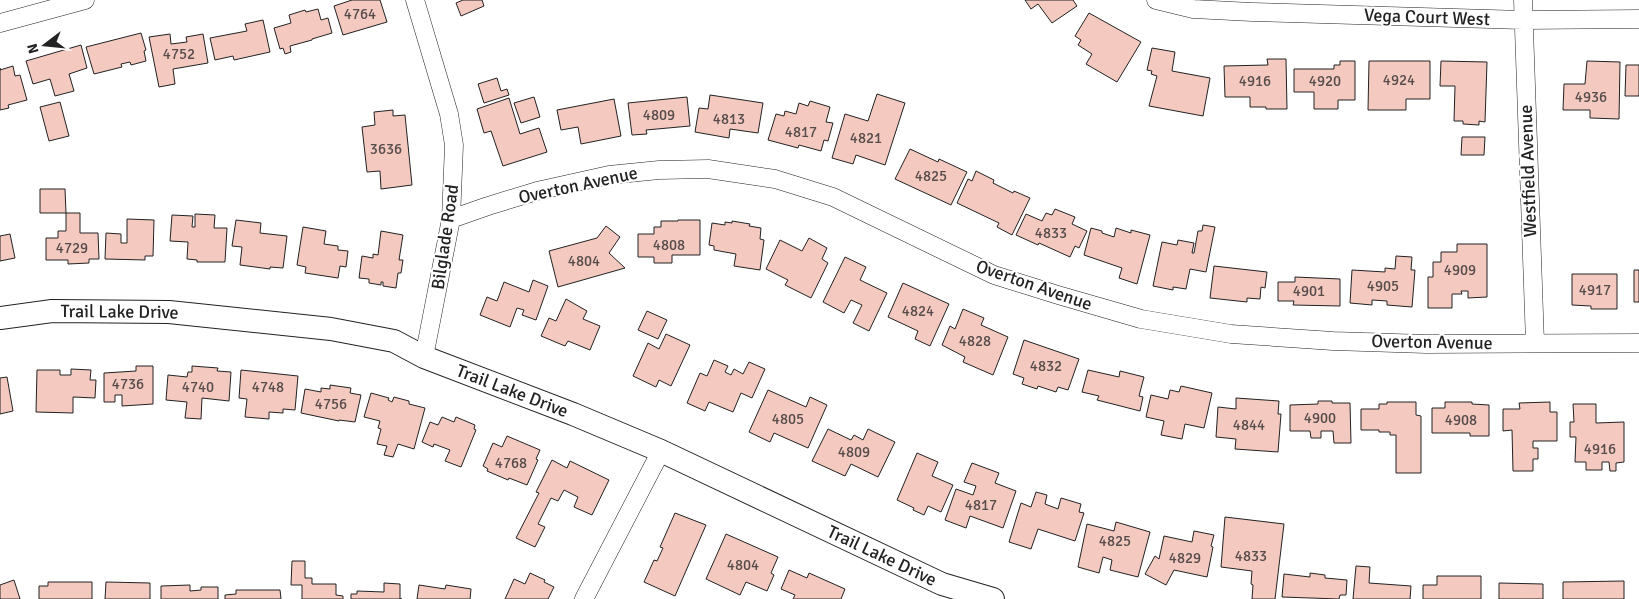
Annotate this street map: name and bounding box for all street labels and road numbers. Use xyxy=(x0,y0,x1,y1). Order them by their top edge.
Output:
street label: Vega Court West xyxy=(1364,4,1490,30)
street label: Westfield Avenue xyxy=(1515,104,1541,238)
street label: Overton Avenue xyxy=(516,162,640,208)
street label: Bilglade Road xyxy=(427,183,463,291)
street label: Overton Avenue xyxy=(973,255,1095,315)
street label: Trail Lake Drive xyxy=(60,300,180,324)
street label: Overton Avenue xyxy=(1371,330,1493,354)
street label: Trail Lake Drive xyxy=(453,359,571,422)
street label: Trail Lake Drive xyxy=(824,520,940,591)

